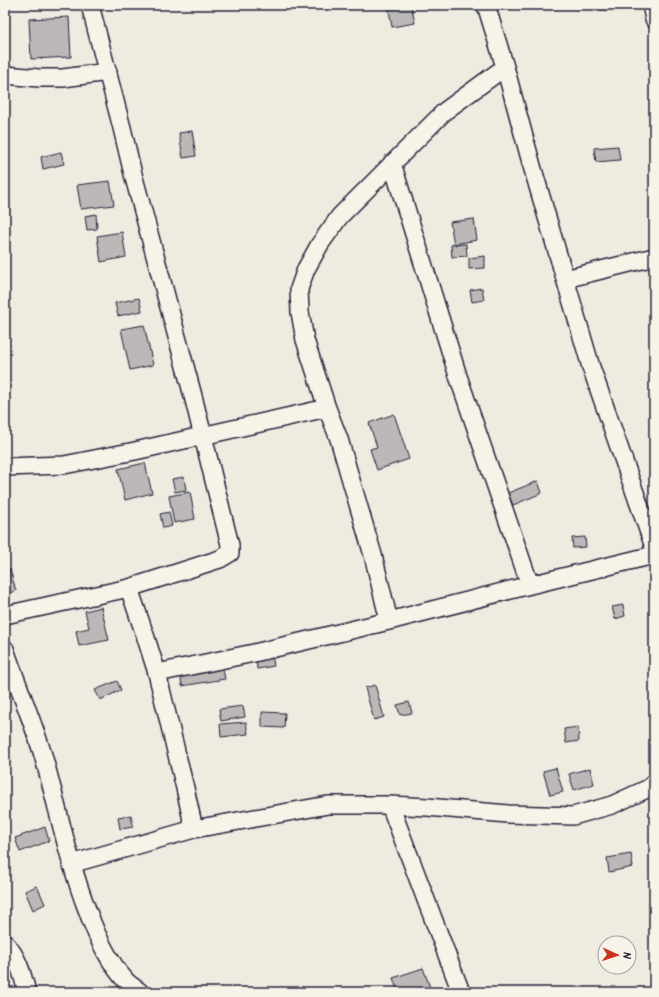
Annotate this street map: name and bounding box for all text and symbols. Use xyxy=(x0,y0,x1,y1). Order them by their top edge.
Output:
north arrow xyxy=(597,935,637,975)
text: N xyxy=(617,952,635,959)

